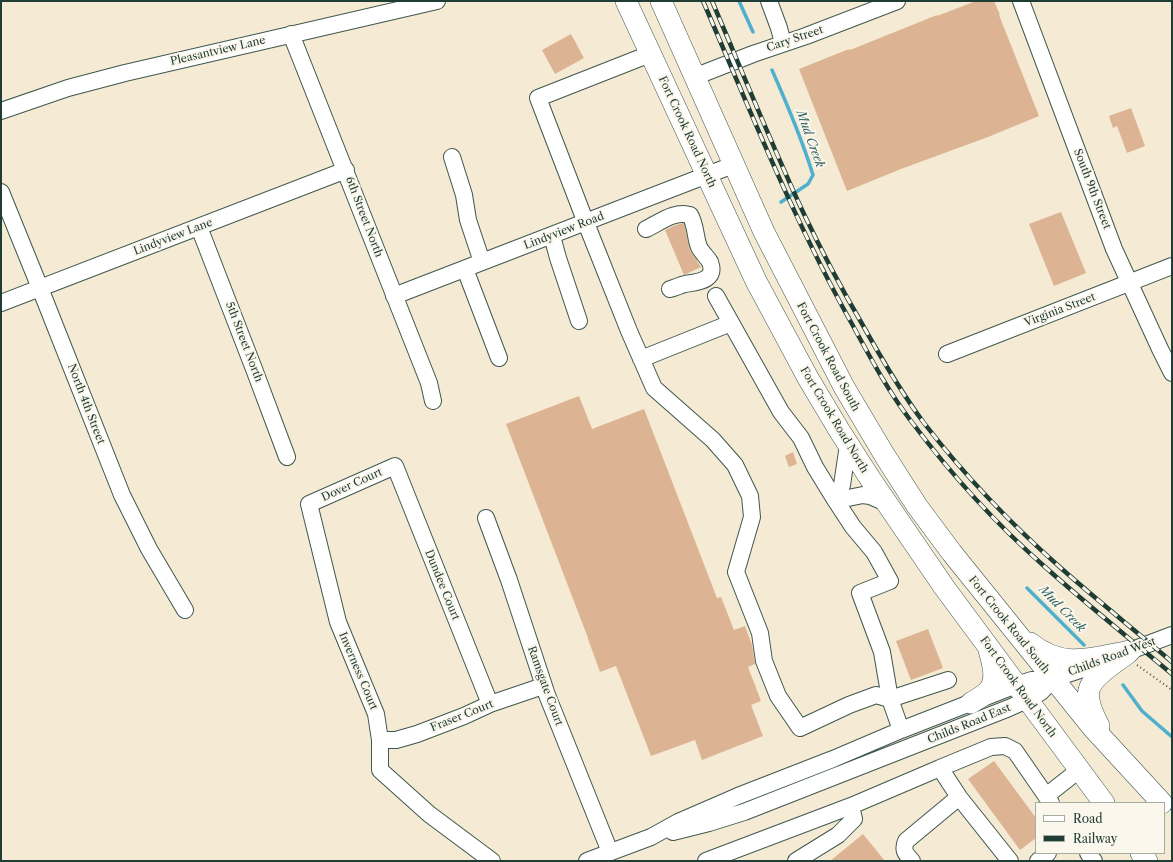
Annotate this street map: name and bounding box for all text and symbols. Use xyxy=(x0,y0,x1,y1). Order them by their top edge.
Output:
street label: Cary Street xyxy=(765,23,825,55)
street label: Pleasantview Lane xyxy=(169,34,267,68)
street label: Fort Crook Road North xyxy=(655,74,719,190)
water label: Mud Creek xyxy=(793,108,827,170)
street label: South 9th Street xyxy=(1071,147,1113,231)
street label: 6th Street North xyxy=(343,175,385,259)
street label: Lindyview Road xyxy=(522,210,606,252)
street label: Lindyview Lane xyxy=(132,216,214,258)
street label: Virginia Street xyxy=(1023,290,1097,330)
street label: 5th Street North xyxy=(223,300,265,384)
street label: Fort Crook Road South xyxy=(794,300,862,414)
street label: North 4th Street xyxy=(65,362,107,446)
street label: Fort Crook Road North xyxy=(797,364,871,476)
street label: Dover Court xyxy=(320,466,384,504)
street label: Dundee Court xyxy=(422,548,462,622)
street label: Fort Crook Road South xyxy=(966,574,1052,676)
water label: Mud Creek xyxy=(1036,583,1088,635)
street label: Inverness Court xyxy=(336,630,380,712)
street label: Fort Crook Road North xyxy=(977,634,1059,740)
street label: Childs Road West xyxy=(1066,635,1158,679)
street label: Ramsgate Court xyxy=(524,644,566,728)
street label: Fraser Court xyxy=(429,697,495,735)
street label: Childs Road East xyxy=(925,701,1013,747)
legend xyxy=(1035,802,1165,854)
text: Road xyxy=(1073,811,1103,826)
text: Railway xyxy=(1073,831,1118,846)

